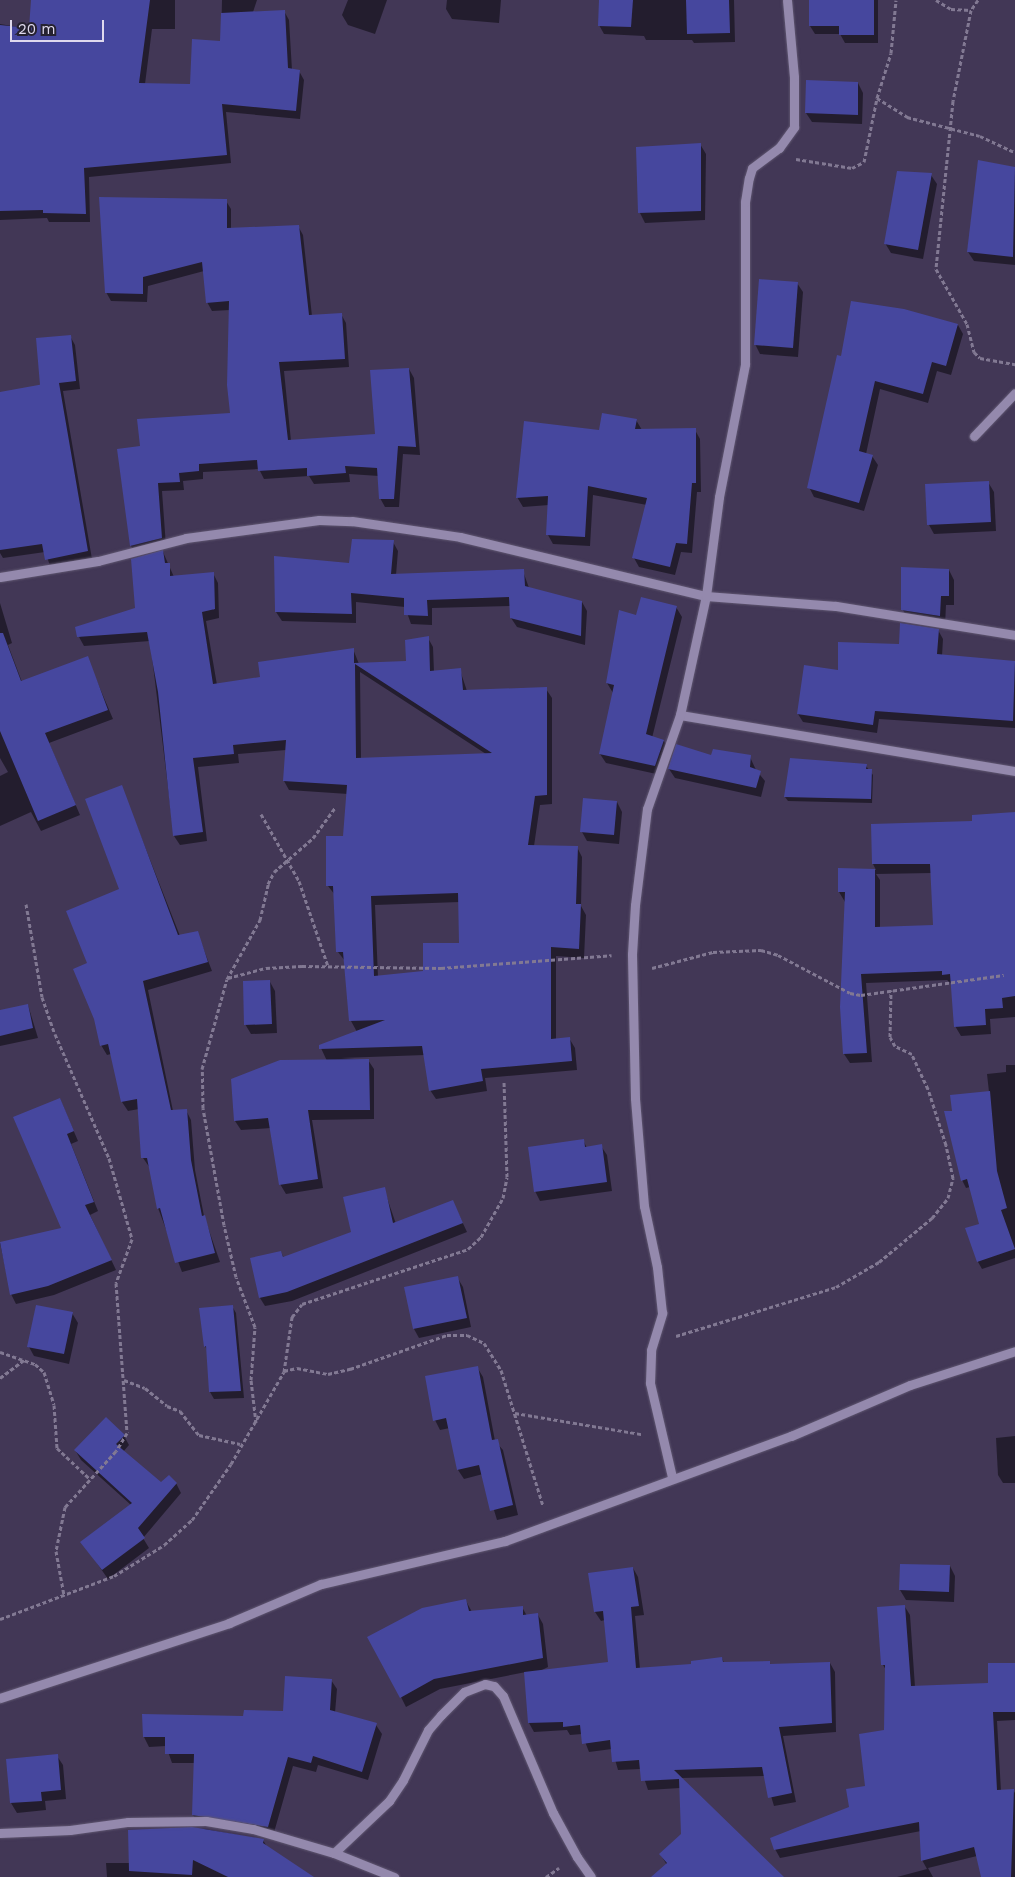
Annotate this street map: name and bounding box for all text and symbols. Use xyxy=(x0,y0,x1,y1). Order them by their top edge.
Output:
scale bar xyxy=(12,10,106,42)
text: 20 m xyxy=(18,20,56,38)

